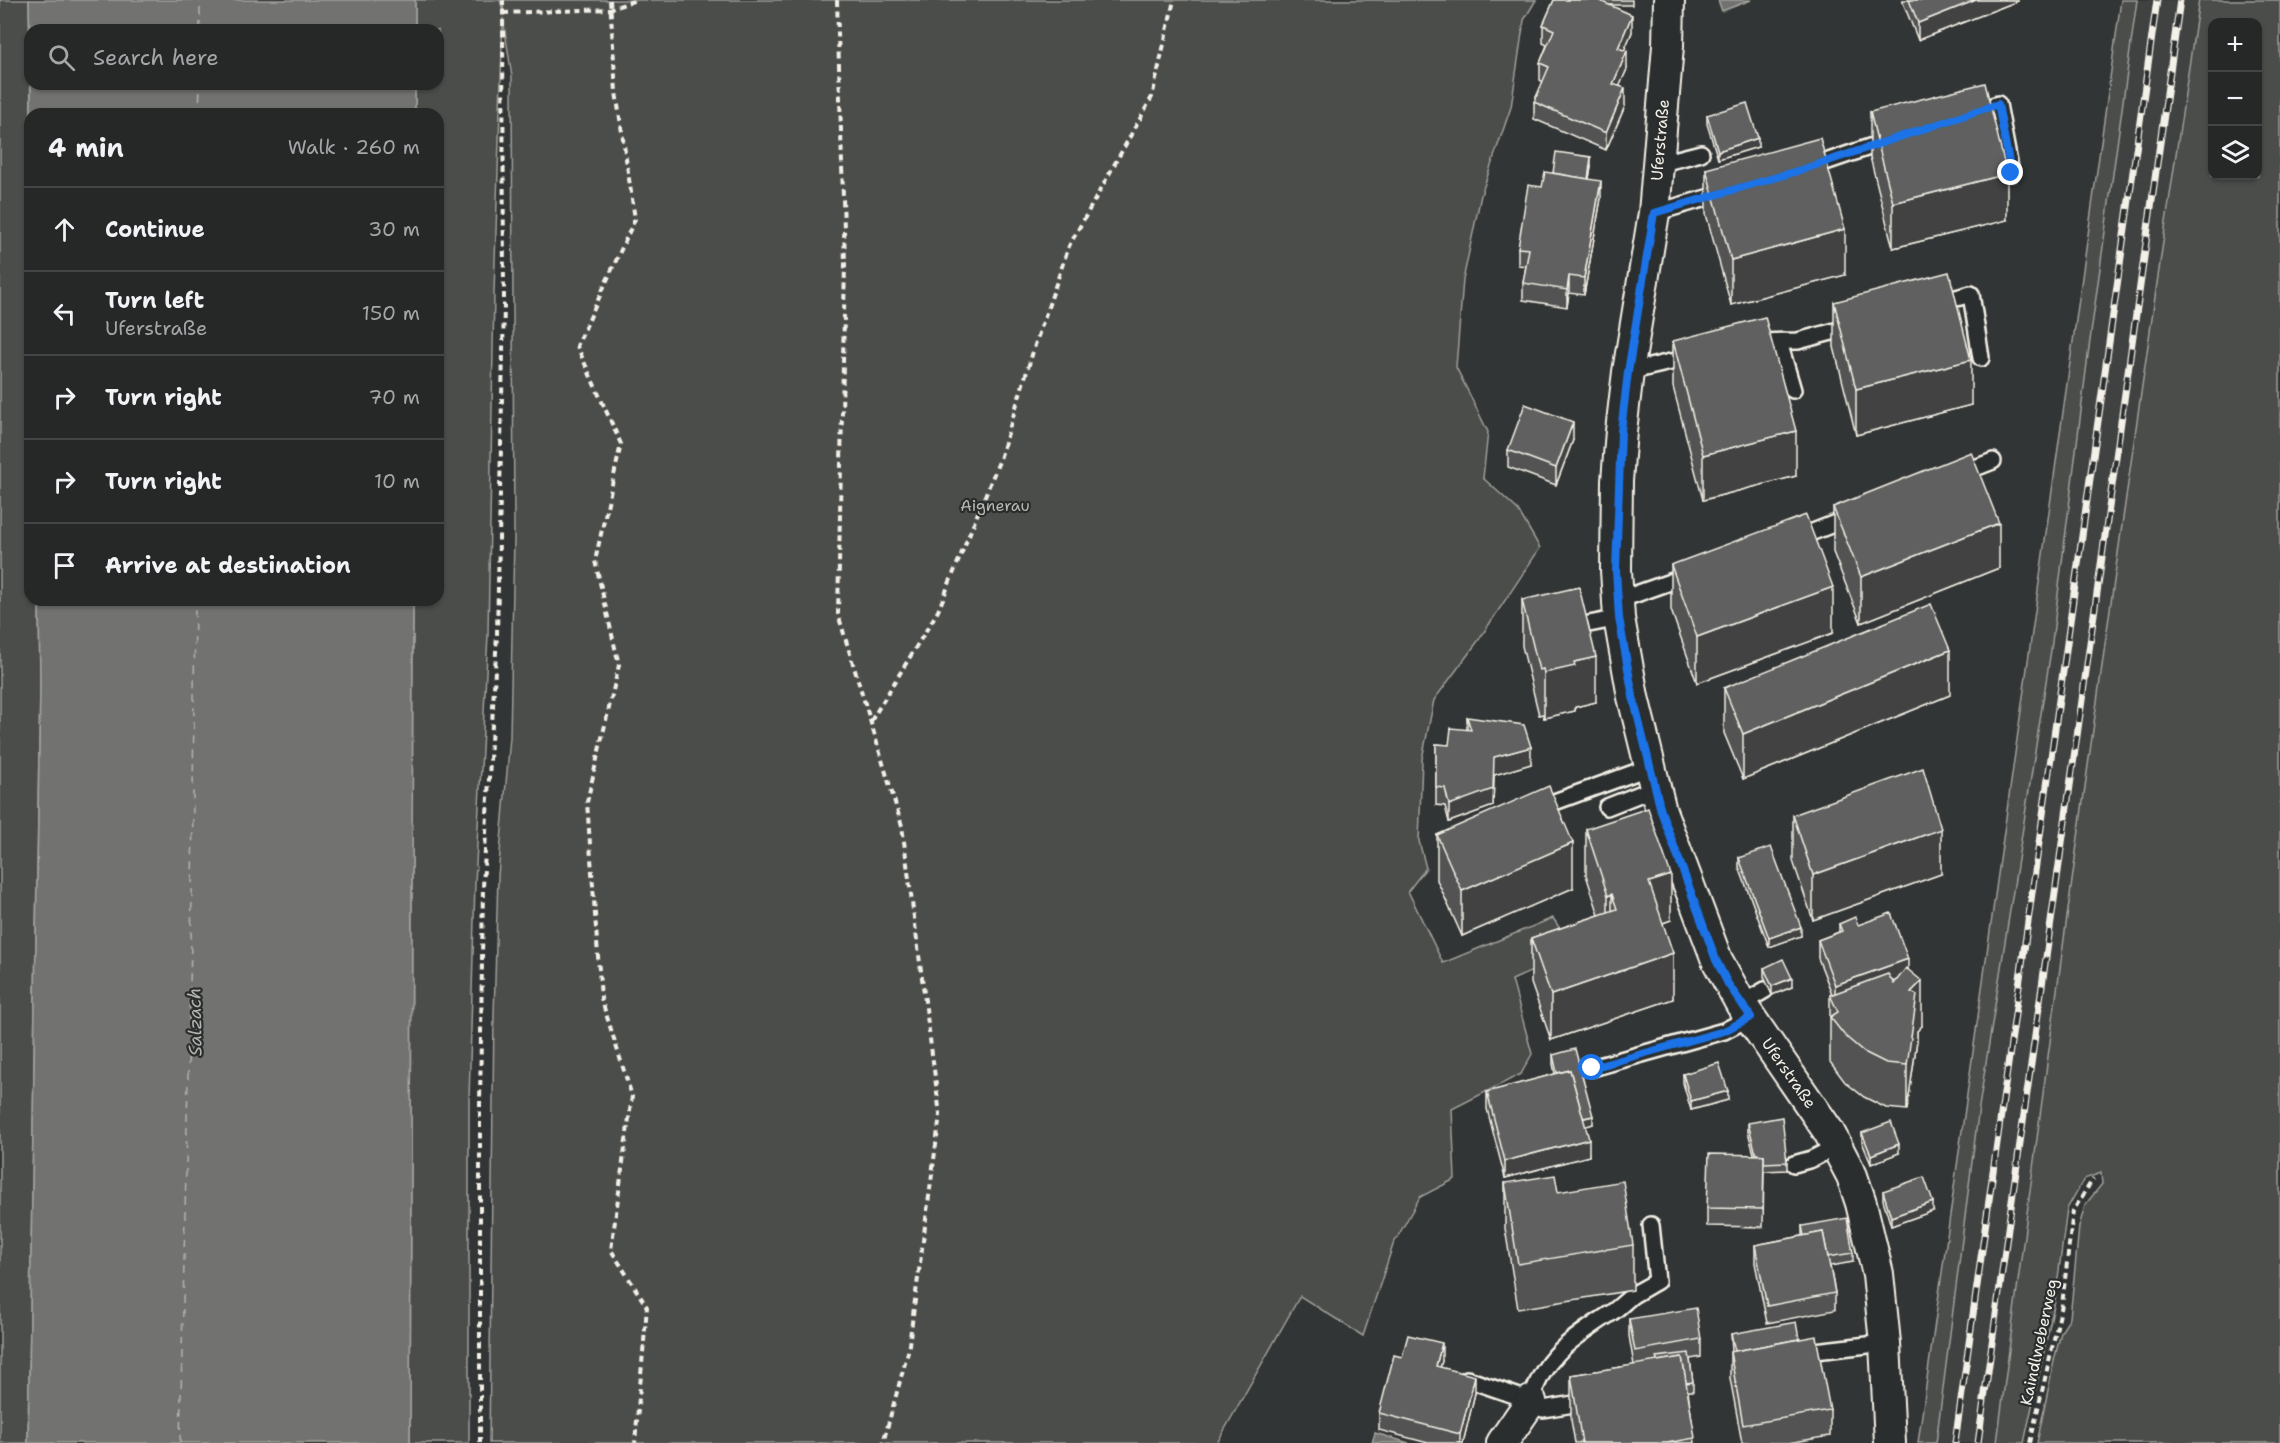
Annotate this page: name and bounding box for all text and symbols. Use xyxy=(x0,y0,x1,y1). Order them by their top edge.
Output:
map controls xyxy=(2208,18,2262,180)
button: + xyxy=(2208,18,2262,72)
search box xyxy=(24,24,444,90)
icon: search xyxy=(45,41,78,74)
text: Search here xyxy=(93,43,219,72)
button: − xyxy=(2208,72,2262,126)
street label: Uferstraße xyxy=(1646,98,1674,182)
button: layers xyxy=(2208,126,2262,180)
text: 4 min xyxy=(48,130,124,165)
text: Walk · 260 m xyxy=(288,134,420,160)
route end xyxy=(1997,159,2023,185)
icon: ahead xyxy=(48,213,81,246)
text: Continue xyxy=(105,215,205,244)
text: 30 m xyxy=(368,216,420,242)
text: Turn left xyxy=(105,286,204,315)
icon: left xyxy=(48,297,81,330)
text: 150 m xyxy=(362,300,420,326)
text: Uferstraße xyxy=(105,315,207,341)
icon: right xyxy=(48,381,81,414)
text: Turn right xyxy=(105,383,222,412)
text: 70 m xyxy=(368,384,420,410)
icon: right xyxy=(48,465,81,498)
text: Turn right xyxy=(105,467,222,496)
text: 10 m xyxy=(374,468,420,494)
park label: Aignerau xyxy=(960,495,1030,516)
icon: arrive xyxy=(48,549,81,582)
text: Arrive at destination xyxy=(105,551,351,580)
water label: Salzach xyxy=(182,988,208,1056)
street label: Uferstraße xyxy=(1757,1033,1821,1113)
route start xyxy=(1578,1054,1604,1080)
street label: Kaindlweberweg xyxy=(2015,1277,2063,1407)

